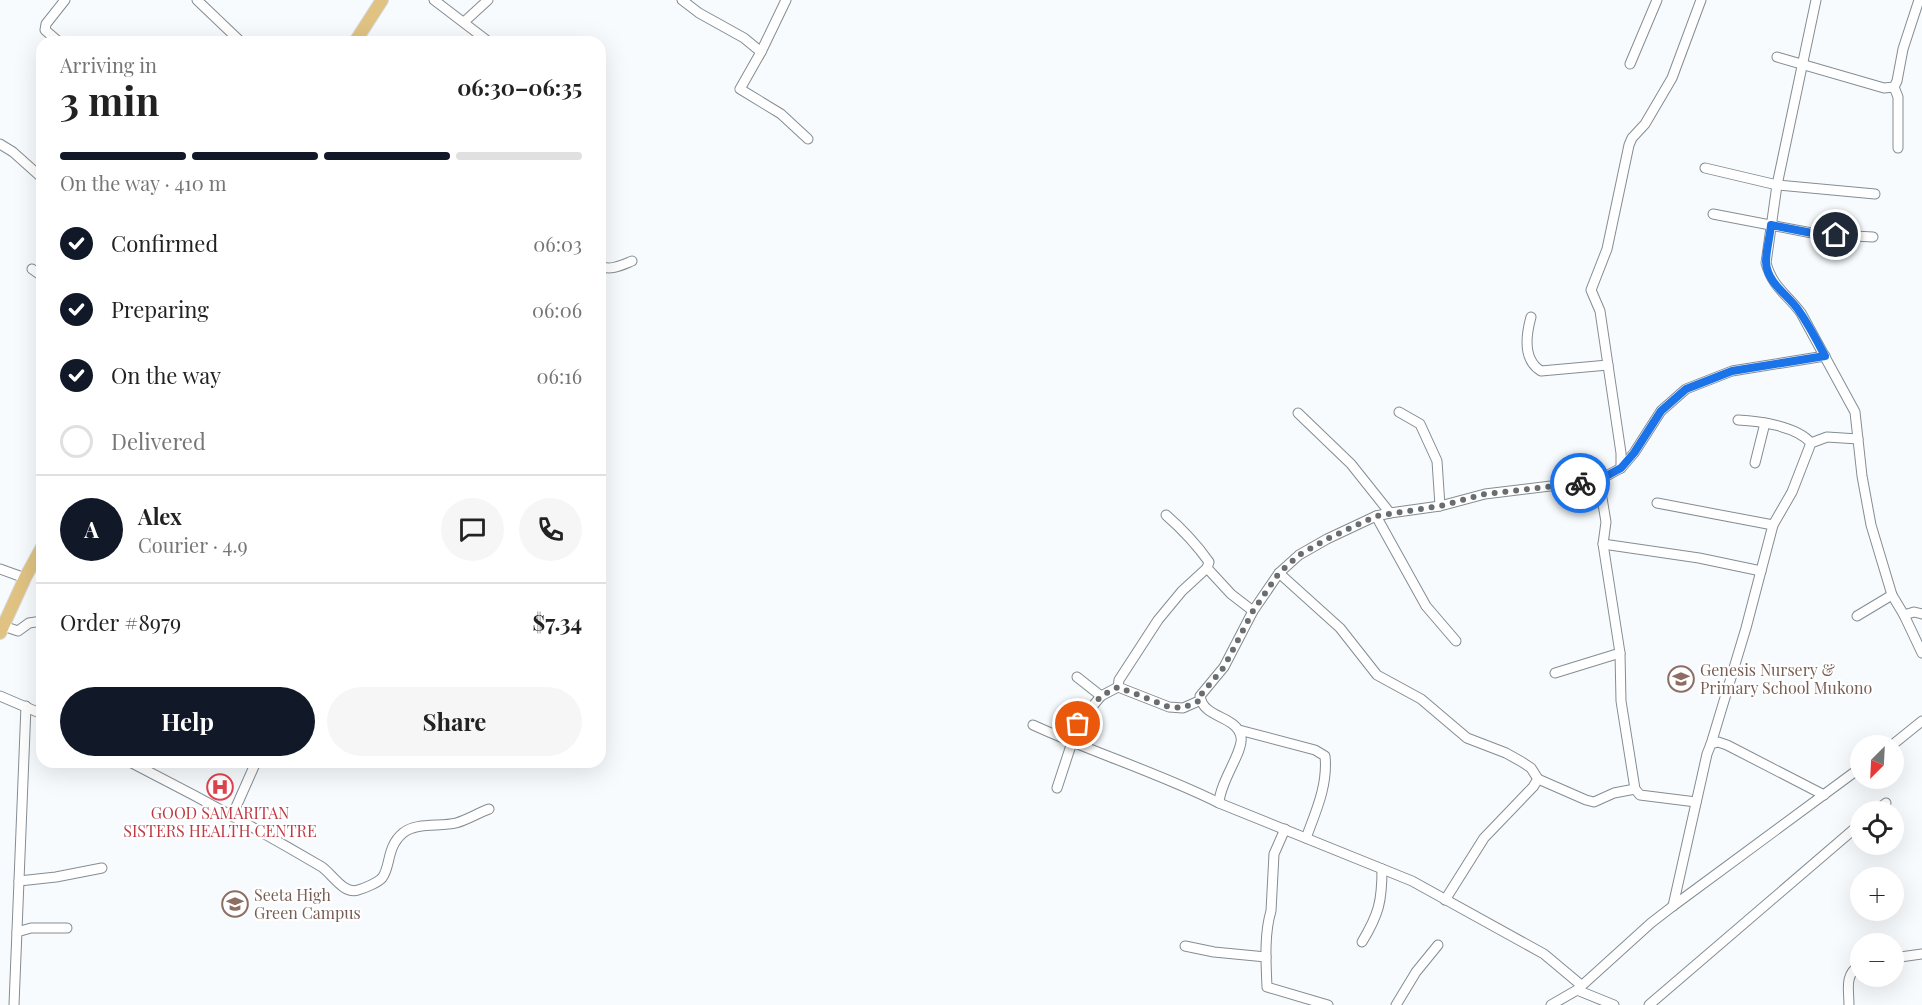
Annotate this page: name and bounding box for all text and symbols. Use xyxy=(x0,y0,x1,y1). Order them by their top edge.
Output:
text: Arriving in xyxy=(60,51,157,78)
text: 06:30–06:35 xyxy=(457,72,582,102)
text: 3 min xyxy=(60,74,159,126)
text: On the way · 410 m xyxy=(60,169,226,196)
pin xyxy=(1810,209,1861,260)
icon: home xyxy=(1819,218,1852,251)
icon: check xyxy=(60,227,93,260)
text: Confirmed xyxy=(111,228,218,258)
text: 06:03 xyxy=(533,230,582,257)
icon: check xyxy=(60,293,93,326)
text: Preparing xyxy=(111,294,209,324)
text: 06:06 xyxy=(532,296,582,323)
icon: check xyxy=(60,359,93,392)
text: On the way xyxy=(111,360,221,390)
text: 06:16 xyxy=(537,362,582,389)
text: Delivered xyxy=(111,426,206,456)
courier xyxy=(1550,453,1610,513)
icon: bike xyxy=(1564,467,1597,500)
button: chat xyxy=(441,498,504,561)
button: phone xyxy=(519,498,582,561)
text: Alex xyxy=(138,501,182,531)
text: A xyxy=(84,514,99,544)
text: Courier · 4.9 xyxy=(138,531,248,558)
text: Order #8979 xyxy=(60,607,181,637)
text: $7.34 xyxy=(533,607,582,637)
place label: Genesis Nursery & Primary School Mukono xyxy=(1700,659,1873,698)
school or university icon: Genesis Nursery & Primary School Mukono xyxy=(1666,664,1696,694)
button: Help xyxy=(60,687,315,756)
button: Share xyxy=(327,687,582,756)
pin xyxy=(1052,698,1103,749)
icon: bag xyxy=(1061,707,1094,740)
north arrow xyxy=(1850,735,1904,789)
map controls xyxy=(1850,735,1904,987)
hospital icon: GOOD SAMARITAN SISTERS HEALTH CENTRE xyxy=(205,772,235,802)
button: locate xyxy=(1850,801,1904,855)
place label: GOOD SAMARITAN SISTERS HEALTH CENTRE xyxy=(123,802,317,841)
button: + xyxy=(1850,867,1904,921)
place label: Seeta High Green Campus xyxy=(254,884,361,923)
school or university icon: Seeta High Green Campus xyxy=(220,889,250,919)
button: − xyxy=(1850,933,1904,987)

